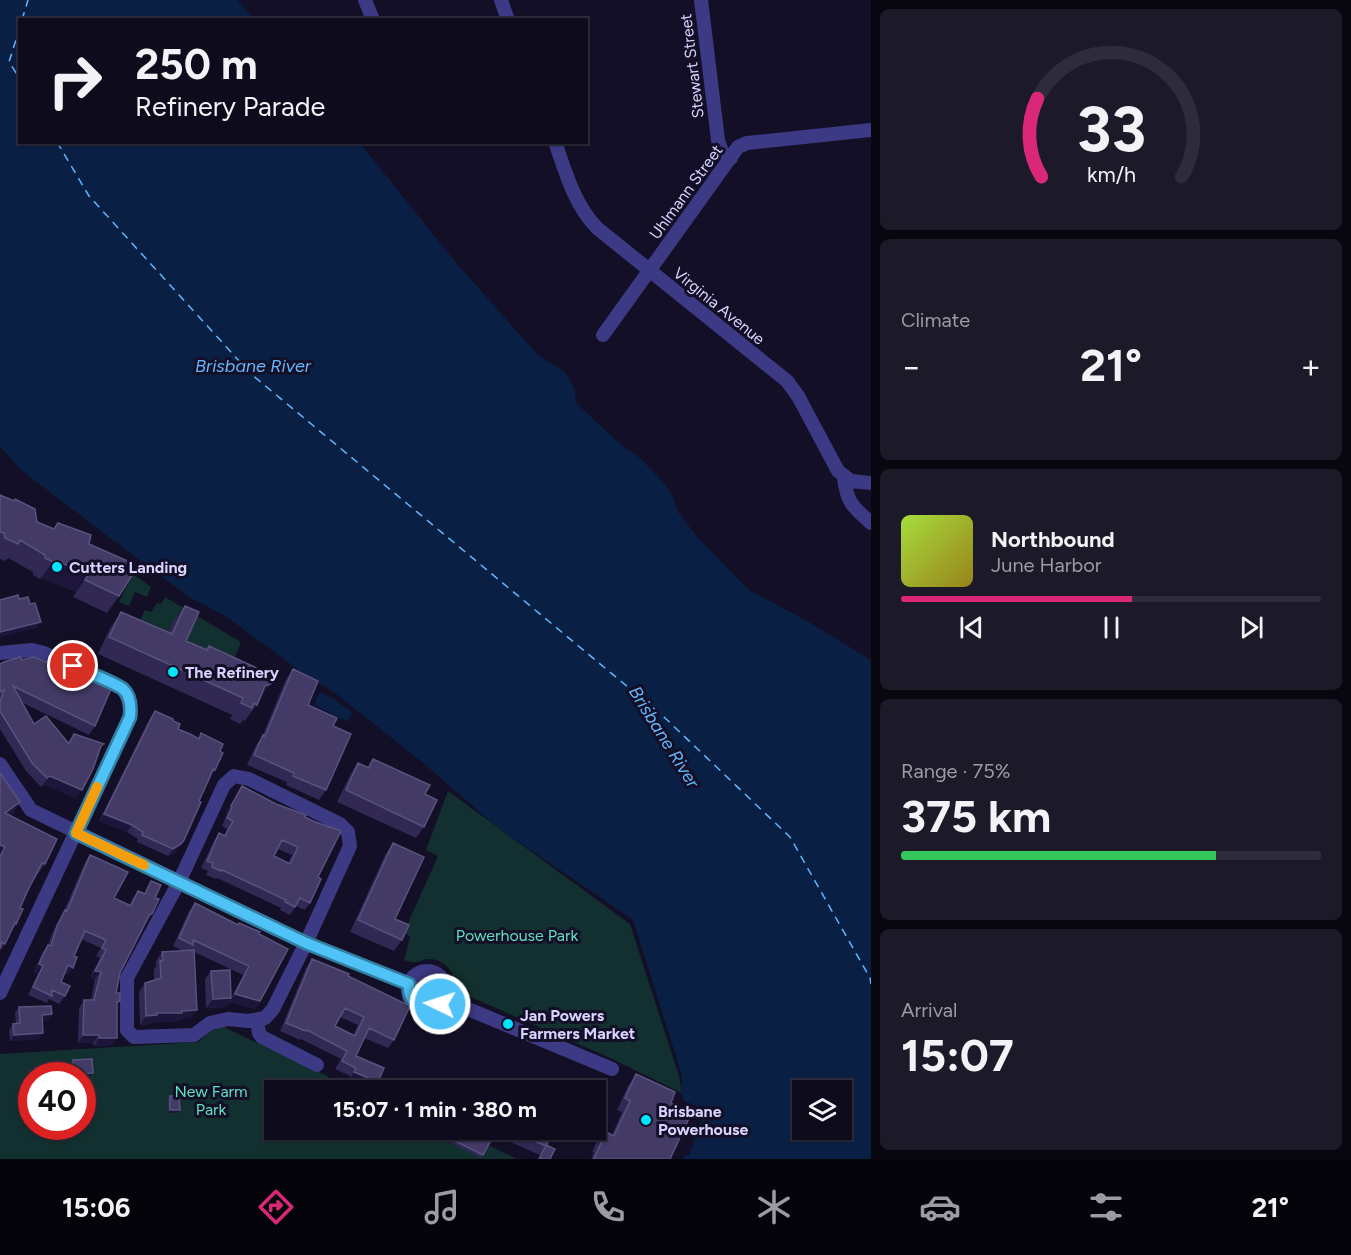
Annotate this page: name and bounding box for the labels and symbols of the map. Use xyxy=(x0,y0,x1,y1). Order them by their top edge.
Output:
street label: Stewart Street xyxy=(676,13,708,119)
street label: Uhlmann Street xyxy=(645,141,727,243)
street label: Virginia Avenue xyxy=(669,263,769,349)
water label: Brisbane River xyxy=(195,355,312,377)
place label: Cutters Landing xyxy=(69,558,187,577)
marker: Cutters Landing xyxy=(50,560,64,574)
pin xyxy=(47,640,98,691)
place label: The Refinery xyxy=(185,663,280,682)
marker: The Refinery xyxy=(166,665,180,679)
water label: Brisbane River xyxy=(624,682,704,793)
park label: Powerhouse Park xyxy=(456,926,578,945)
position arrow xyxy=(408,972,472,1036)
place label: Jan Powers Farmers Market xyxy=(520,1006,635,1043)
marker: Jan Powers Farmers Market xyxy=(501,1017,515,1031)
speed limit sign: 40 xyxy=(18,1062,96,1140)
park label: New Farm Park xyxy=(174,1082,248,1119)
place label: Brisbane Powerhouse xyxy=(658,1102,748,1139)
marker: Brisbane Powerhouse xyxy=(639,1113,653,1127)

